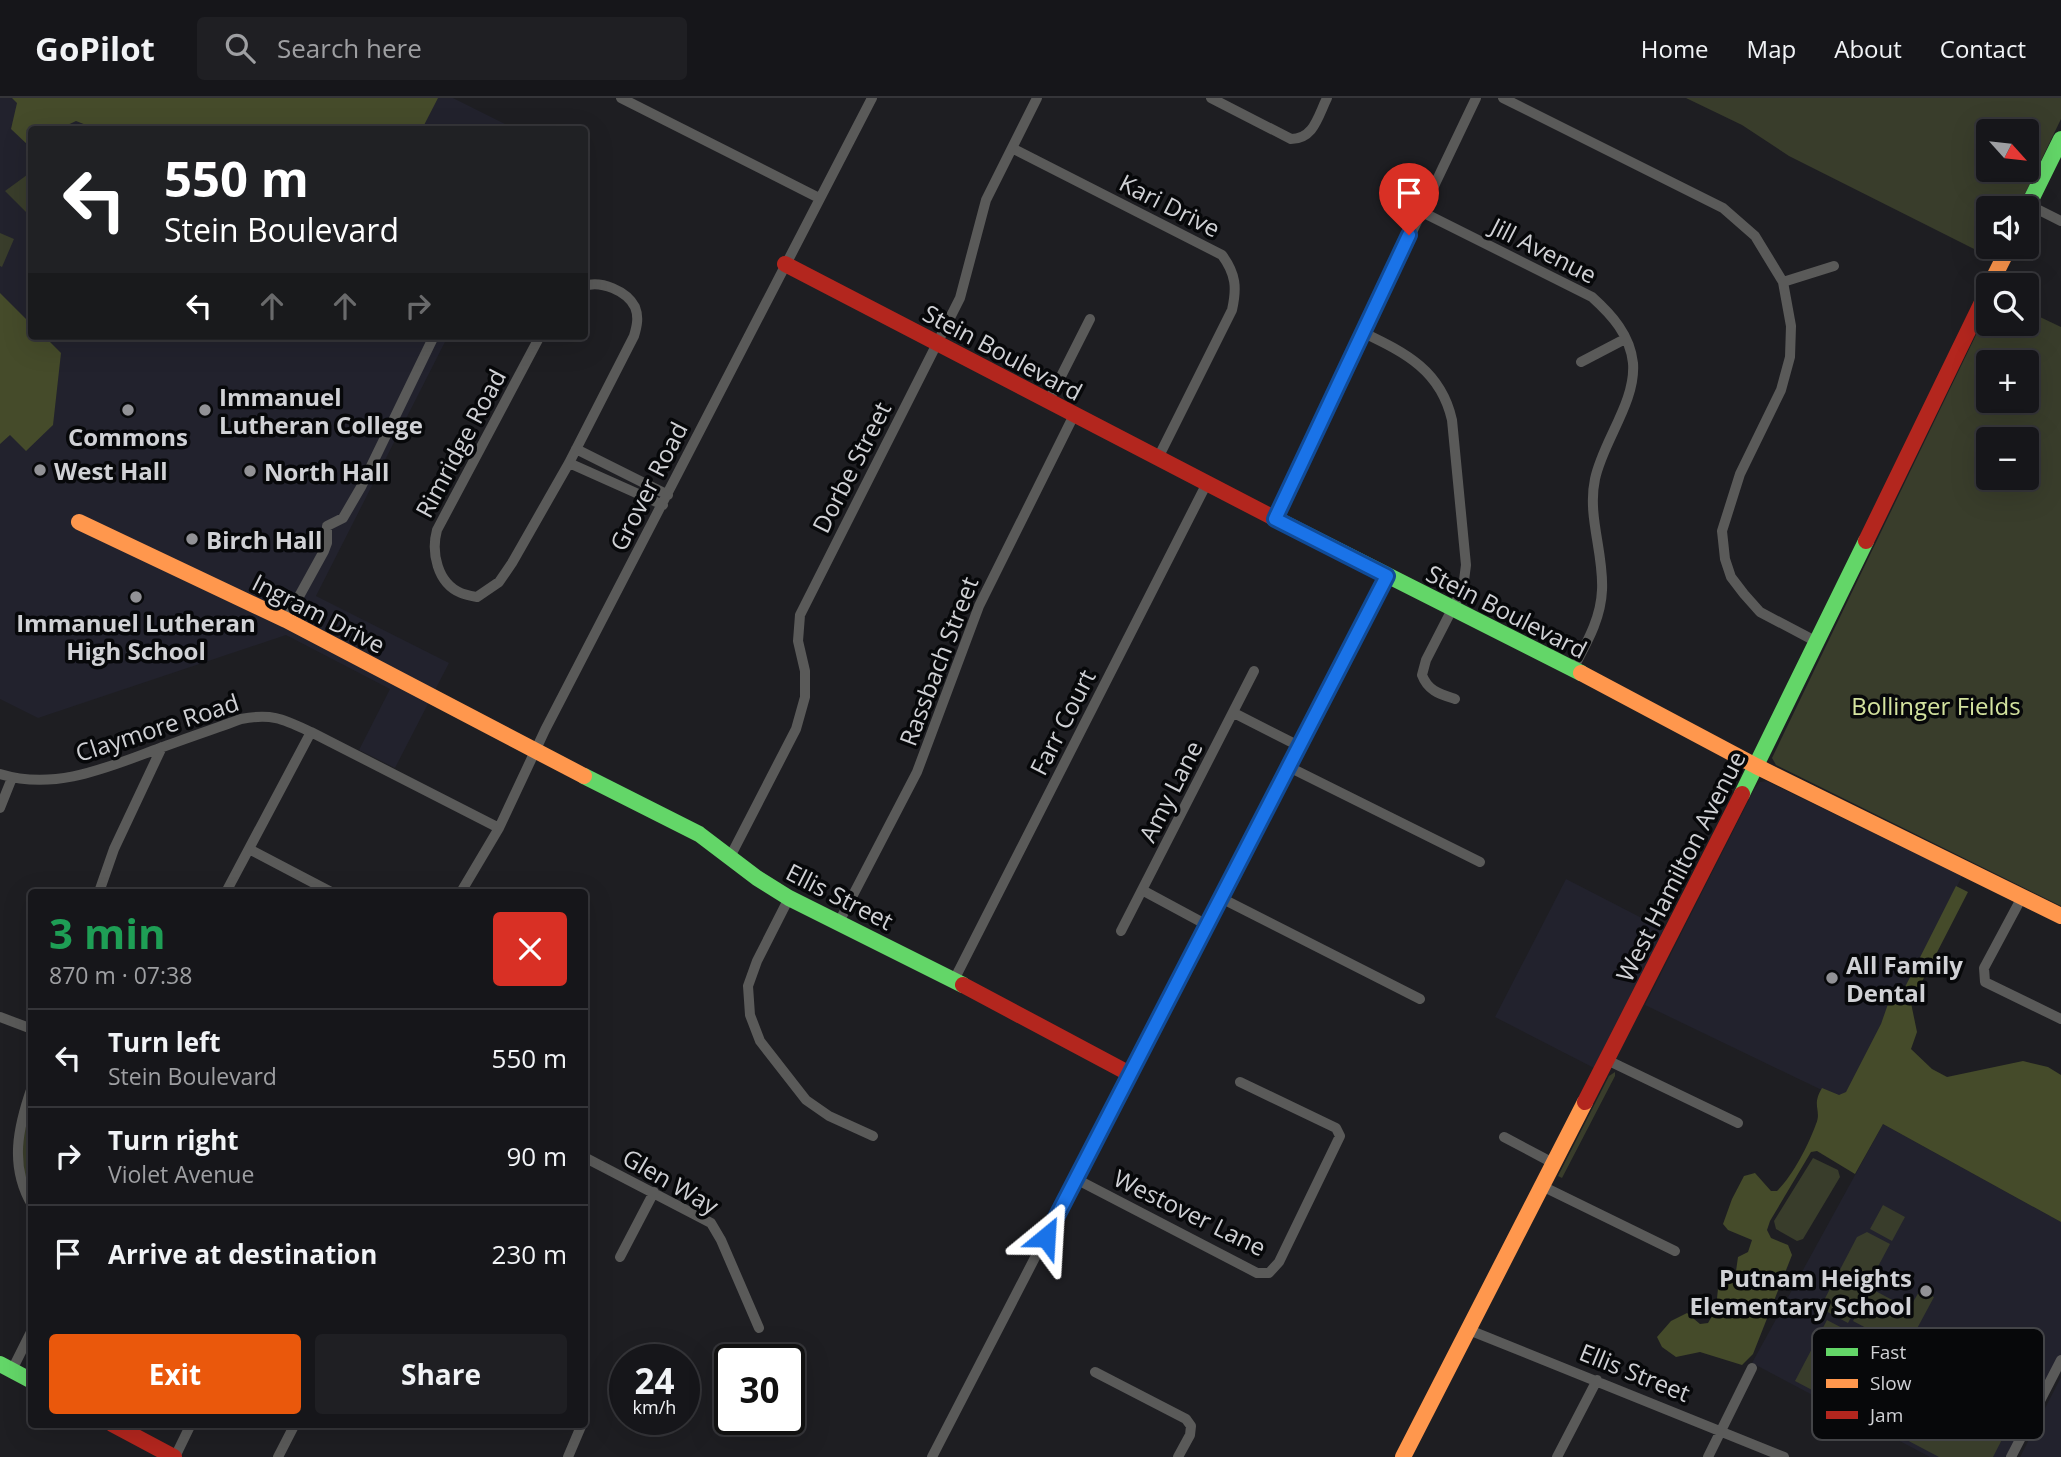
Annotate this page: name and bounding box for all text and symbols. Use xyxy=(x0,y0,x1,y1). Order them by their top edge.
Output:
search box xyxy=(197,17,687,80)
text: GoPilot xyxy=(35,26,155,71)
icon: search xyxy=(221,29,259,67)
text: Search here xyxy=(277,30,422,66)
text: Home xyxy=(1641,32,1709,65)
text: Map xyxy=(1747,32,1796,65)
text: About xyxy=(1834,32,1902,65)
text: Contact xyxy=(1940,32,2026,65)
north arrow xyxy=(1976,119,2039,182)
map controls xyxy=(1976,119,2039,490)
text: 550 m xyxy=(164,145,309,211)
icon: left xyxy=(49,154,140,245)
pin xyxy=(1379,163,1439,235)
street label: Kari Drive xyxy=(1114,166,1226,244)
icon: arrive xyxy=(1390,174,1428,212)
button: sound xyxy=(1976,196,2039,259)
text: Stein Boulevard xyxy=(164,208,399,251)
street label: Jill Avenue xyxy=(1484,208,1602,291)
button: search xyxy=(1976,273,2039,336)
icon: left xyxy=(180,287,218,325)
icon: ahead xyxy=(253,287,291,325)
icon: ahead xyxy=(326,287,364,325)
icon: right xyxy=(399,287,437,325)
street label: Stein Boulevard xyxy=(917,296,1089,408)
button: + xyxy=(1976,350,2039,413)
street label: Rimridge Road xyxy=(407,363,513,523)
place label: Immanuel Lutheran College xyxy=(219,380,423,441)
street label: Dorbe Street xyxy=(804,396,898,538)
marker: Commons xyxy=(120,402,136,418)
marker: Immanuel Lutheran College xyxy=(197,402,213,418)
street label: Grover Road xyxy=(601,416,695,556)
place label: Commons xyxy=(68,420,188,453)
button: − xyxy=(1976,427,2039,490)
place label: West Hall xyxy=(54,454,167,487)
place label: North Hall xyxy=(264,455,389,488)
marker: West Hall xyxy=(32,462,48,478)
marker: North Hall xyxy=(242,463,258,479)
place label: Birch Hall xyxy=(206,523,322,556)
marker: Birch Hall xyxy=(184,531,200,547)
street label: Stein Boulevard xyxy=(1421,556,1593,666)
street label: Ingram Drive xyxy=(247,565,391,661)
street label: Rassbach Street xyxy=(891,572,985,750)
marker: Immanuel Lutheran High School xyxy=(128,589,144,605)
place label: Immanuel Lutheran High School xyxy=(16,606,256,667)
street label: Farr Court xyxy=(1021,664,1103,780)
street label: Claymore Road xyxy=(71,685,243,769)
park label: Bollinger Fields xyxy=(1851,689,2021,722)
street label: Amy Lane xyxy=(1130,735,1210,847)
street label: West Hamilton Avenue xyxy=(1607,745,1753,987)
street label: Ellis Street xyxy=(781,855,899,937)
text: 3 min xyxy=(49,904,166,961)
button: close xyxy=(493,912,567,986)
place label: All Family Dental xyxy=(1846,948,1963,1009)
text: 870 m · 07:38 xyxy=(49,959,192,991)
marker: All Family Dental xyxy=(1824,970,1840,986)
text: Turn left xyxy=(108,1024,220,1060)
icon: left xyxy=(49,1039,87,1077)
text: 550 m xyxy=(492,1040,567,1076)
text: Stein Boulevard xyxy=(108,1060,277,1092)
text: Turn right xyxy=(108,1122,239,1158)
icon: right xyxy=(49,1137,87,1175)
text: 90 m xyxy=(506,1138,567,1174)
street label: Glen Way xyxy=(617,1140,726,1222)
text: Violet Avenue xyxy=(108,1158,254,1190)
street label: Westover Lane xyxy=(1108,1161,1272,1263)
position arrow xyxy=(1009,1200,1083,1274)
icon: arrive xyxy=(49,1235,87,1273)
text: Arrive at destination xyxy=(108,1236,377,1272)
text: 230 m xyxy=(492,1236,567,1272)
place label: Putnam Heights Elementary School xyxy=(1689,1261,1912,1322)
marker: Putnam Heights Elementary School xyxy=(1918,1283,1934,1299)
legend xyxy=(1812,1328,2044,1440)
button: Exit xyxy=(49,1334,301,1414)
button: Share xyxy=(315,1334,567,1414)
street label: Ellis Street xyxy=(1575,1335,1695,1409)
text: Fast xyxy=(1870,1339,1906,1365)
speed limit sign: 30 xyxy=(714,1344,805,1435)
text: 24 xyxy=(634,1357,675,1404)
text: Slow xyxy=(1870,1370,1912,1396)
text: km/h xyxy=(633,1395,676,1419)
text: Jam xyxy=(1868,1402,1903,1428)

